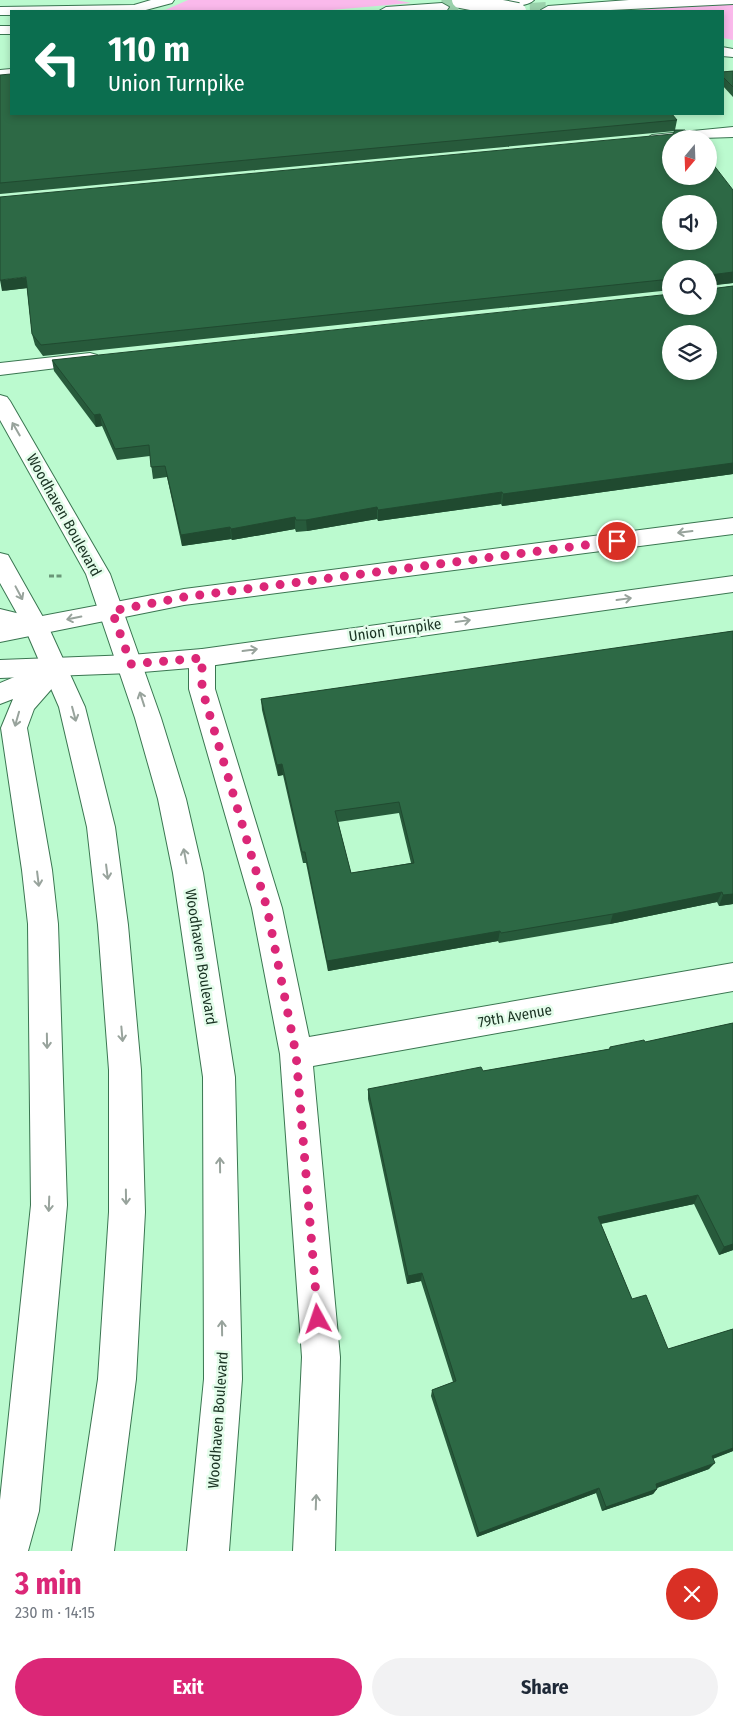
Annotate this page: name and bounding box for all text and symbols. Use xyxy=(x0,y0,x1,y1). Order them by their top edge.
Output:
text: 110 m xyxy=(108,28,190,70)
icon: left xyxy=(25,30,90,95)
text: Union Turnpike xyxy=(108,70,245,97)
north arrow xyxy=(662,130,718,185)
map controls xyxy=(662,130,717,380)
button: sound xyxy=(662,195,717,250)
button: search xyxy=(662,260,717,315)
button: layers xyxy=(662,325,717,380)
one-way arrow xyxy=(10,422,20,436)
street label: Woodhaven Boulevard xyxy=(23,451,105,579)
pin xyxy=(596,520,638,562)
icon: arrive xyxy=(603,527,631,555)
one-way arrow xyxy=(677,527,693,537)
one-way arrow xyxy=(15,585,24,600)
one-way arrow xyxy=(616,594,632,604)
one-way arrow xyxy=(66,614,82,623)
street label: Union Turnpike xyxy=(348,615,442,645)
one-way arrow xyxy=(455,616,471,626)
one-way arrow xyxy=(242,645,258,655)
one-way arrow xyxy=(137,692,146,708)
one-way arrow xyxy=(70,705,79,721)
one-way arrow xyxy=(11,711,21,727)
one-way arrow xyxy=(180,848,190,864)
one-way arrow xyxy=(102,864,112,880)
one-way arrow xyxy=(33,871,43,887)
street label: Woodhaven Boulevard xyxy=(181,888,221,1026)
street label: 79th Avenue xyxy=(477,1001,553,1031)
one-way arrow xyxy=(117,1026,127,1042)
one-way arrow xyxy=(42,1033,52,1049)
one-way arrow xyxy=(215,1158,225,1174)
one-way arrow xyxy=(121,1188,131,1204)
one-way arrow xyxy=(44,1195,53,1211)
position arrow xyxy=(291,1292,343,1344)
one-way arrow xyxy=(217,1320,227,1336)
street label: Woodhaven Boulevard xyxy=(204,1351,232,1489)
one-way arrow xyxy=(311,1495,320,1511)
text: 3 min xyxy=(15,1566,82,1602)
button: close xyxy=(666,1568,718,1620)
text: 230 m · 14:15 xyxy=(15,1603,95,1622)
button: Exit xyxy=(15,1658,362,1716)
button: Share xyxy=(372,1658,718,1716)

